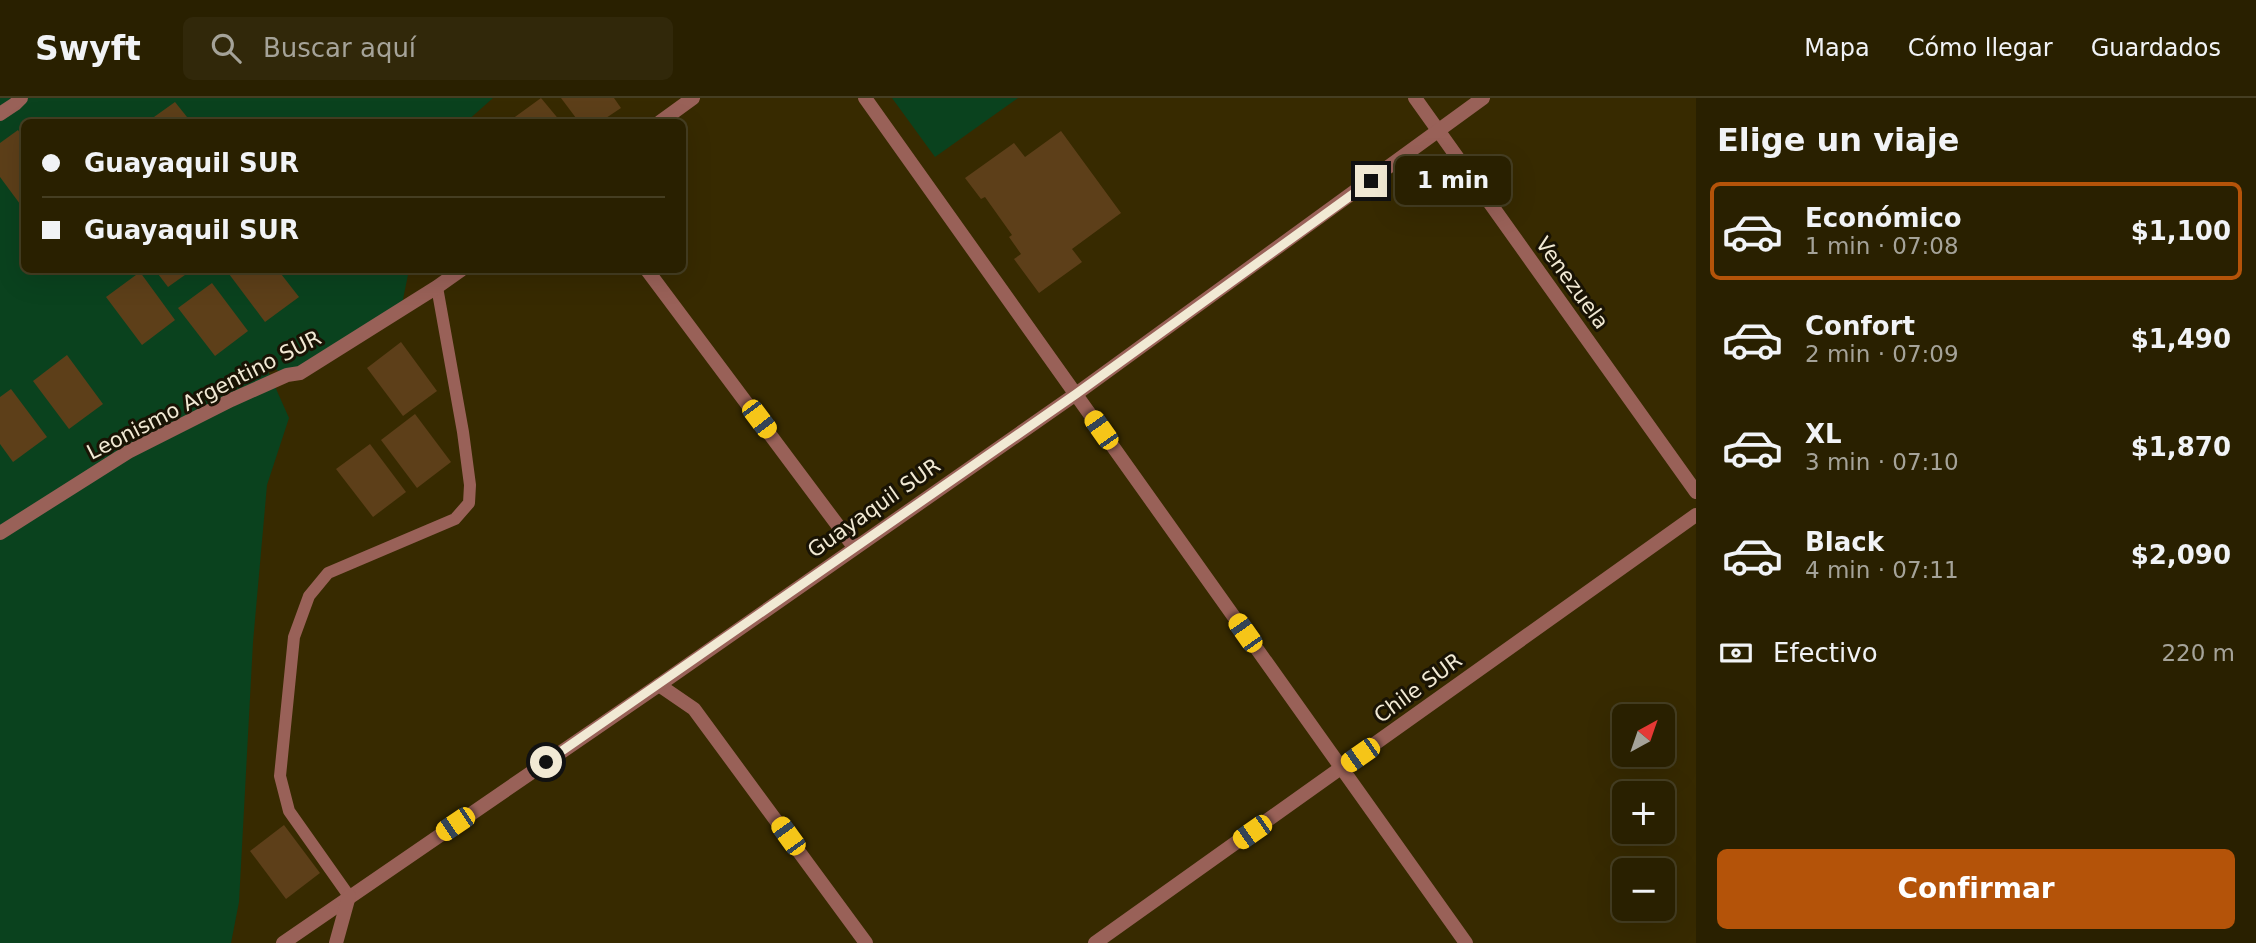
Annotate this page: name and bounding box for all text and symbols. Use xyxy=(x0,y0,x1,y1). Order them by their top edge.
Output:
search box xyxy=(183,17,673,80)
text: Swyft xyxy=(35,29,141,68)
icon: search xyxy=(207,29,245,67)
text: Buscar aquí xyxy=(263,33,416,63)
text: Mapa xyxy=(1804,34,1870,62)
text: Cómo llegar xyxy=(1908,34,2053,62)
text: Guardados xyxy=(2091,34,2221,62)
text: Elige un viaje xyxy=(1717,121,1959,159)
text: Guayaquil SUR xyxy=(84,148,299,178)
callout: 1 min xyxy=(1396,156,1511,206)
route end xyxy=(1355,165,1387,197)
text: 1 min xyxy=(1417,167,1489,193)
icon: car xyxy=(1721,200,1784,263)
text: Económico xyxy=(1805,203,1962,233)
text: Guayaquil SUR xyxy=(84,215,299,245)
text: $1,100 xyxy=(2131,216,2231,246)
street label: Venezuela xyxy=(1531,232,1613,334)
text: 1 min · 07:08 xyxy=(1805,233,1959,259)
icon: car xyxy=(1721,308,1784,371)
text: Confort xyxy=(1805,311,1915,341)
text: $1,490 xyxy=(2131,324,2231,354)
street label: Leonismo Argentino SUR xyxy=(83,325,325,465)
text: 2 min · 07:09 xyxy=(1805,341,1959,367)
car xyxy=(738,396,781,442)
car xyxy=(1081,407,1122,453)
icon: car xyxy=(1721,416,1784,479)
text: XL xyxy=(1805,419,1842,449)
text: $1,870 xyxy=(2131,432,2231,462)
text: 3 min · 07:10 xyxy=(1805,449,1959,475)
street label: Guayaquil SUR xyxy=(803,453,945,563)
icon: car xyxy=(1721,524,1784,587)
text: Black xyxy=(1805,527,1884,557)
text: $2,090 xyxy=(2131,540,2231,570)
text: 4 min · 07:11 xyxy=(1805,557,1959,583)
car xyxy=(1225,610,1266,656)
icon: cash xyxy=(1717,634,1755,672)
text: Efectivo xyxy=(1773,638,1878,668)
text: 220 m xyxy=(2161,640,2235,666)
street label: Chile SUR xyxy=(1369,648,1467,728)
north arrow xyxy=(1612,704,1675,766)
map controls xyxy=(1612,704,1675,921)
car xyxy=(1337,734,1384,776)
route start xyxy=(530,746,562,778)
button: + xyxy=(1612,781,1675,844)
car xyxy=(432,804,479,844)
car xyxy=(1229,811,1276,853)
car xyxy=(768,813,809,859)
button: Confirmar xyxy=(1717,849,2235,929)
button: − xyxy=(1612,858,1675,921)

